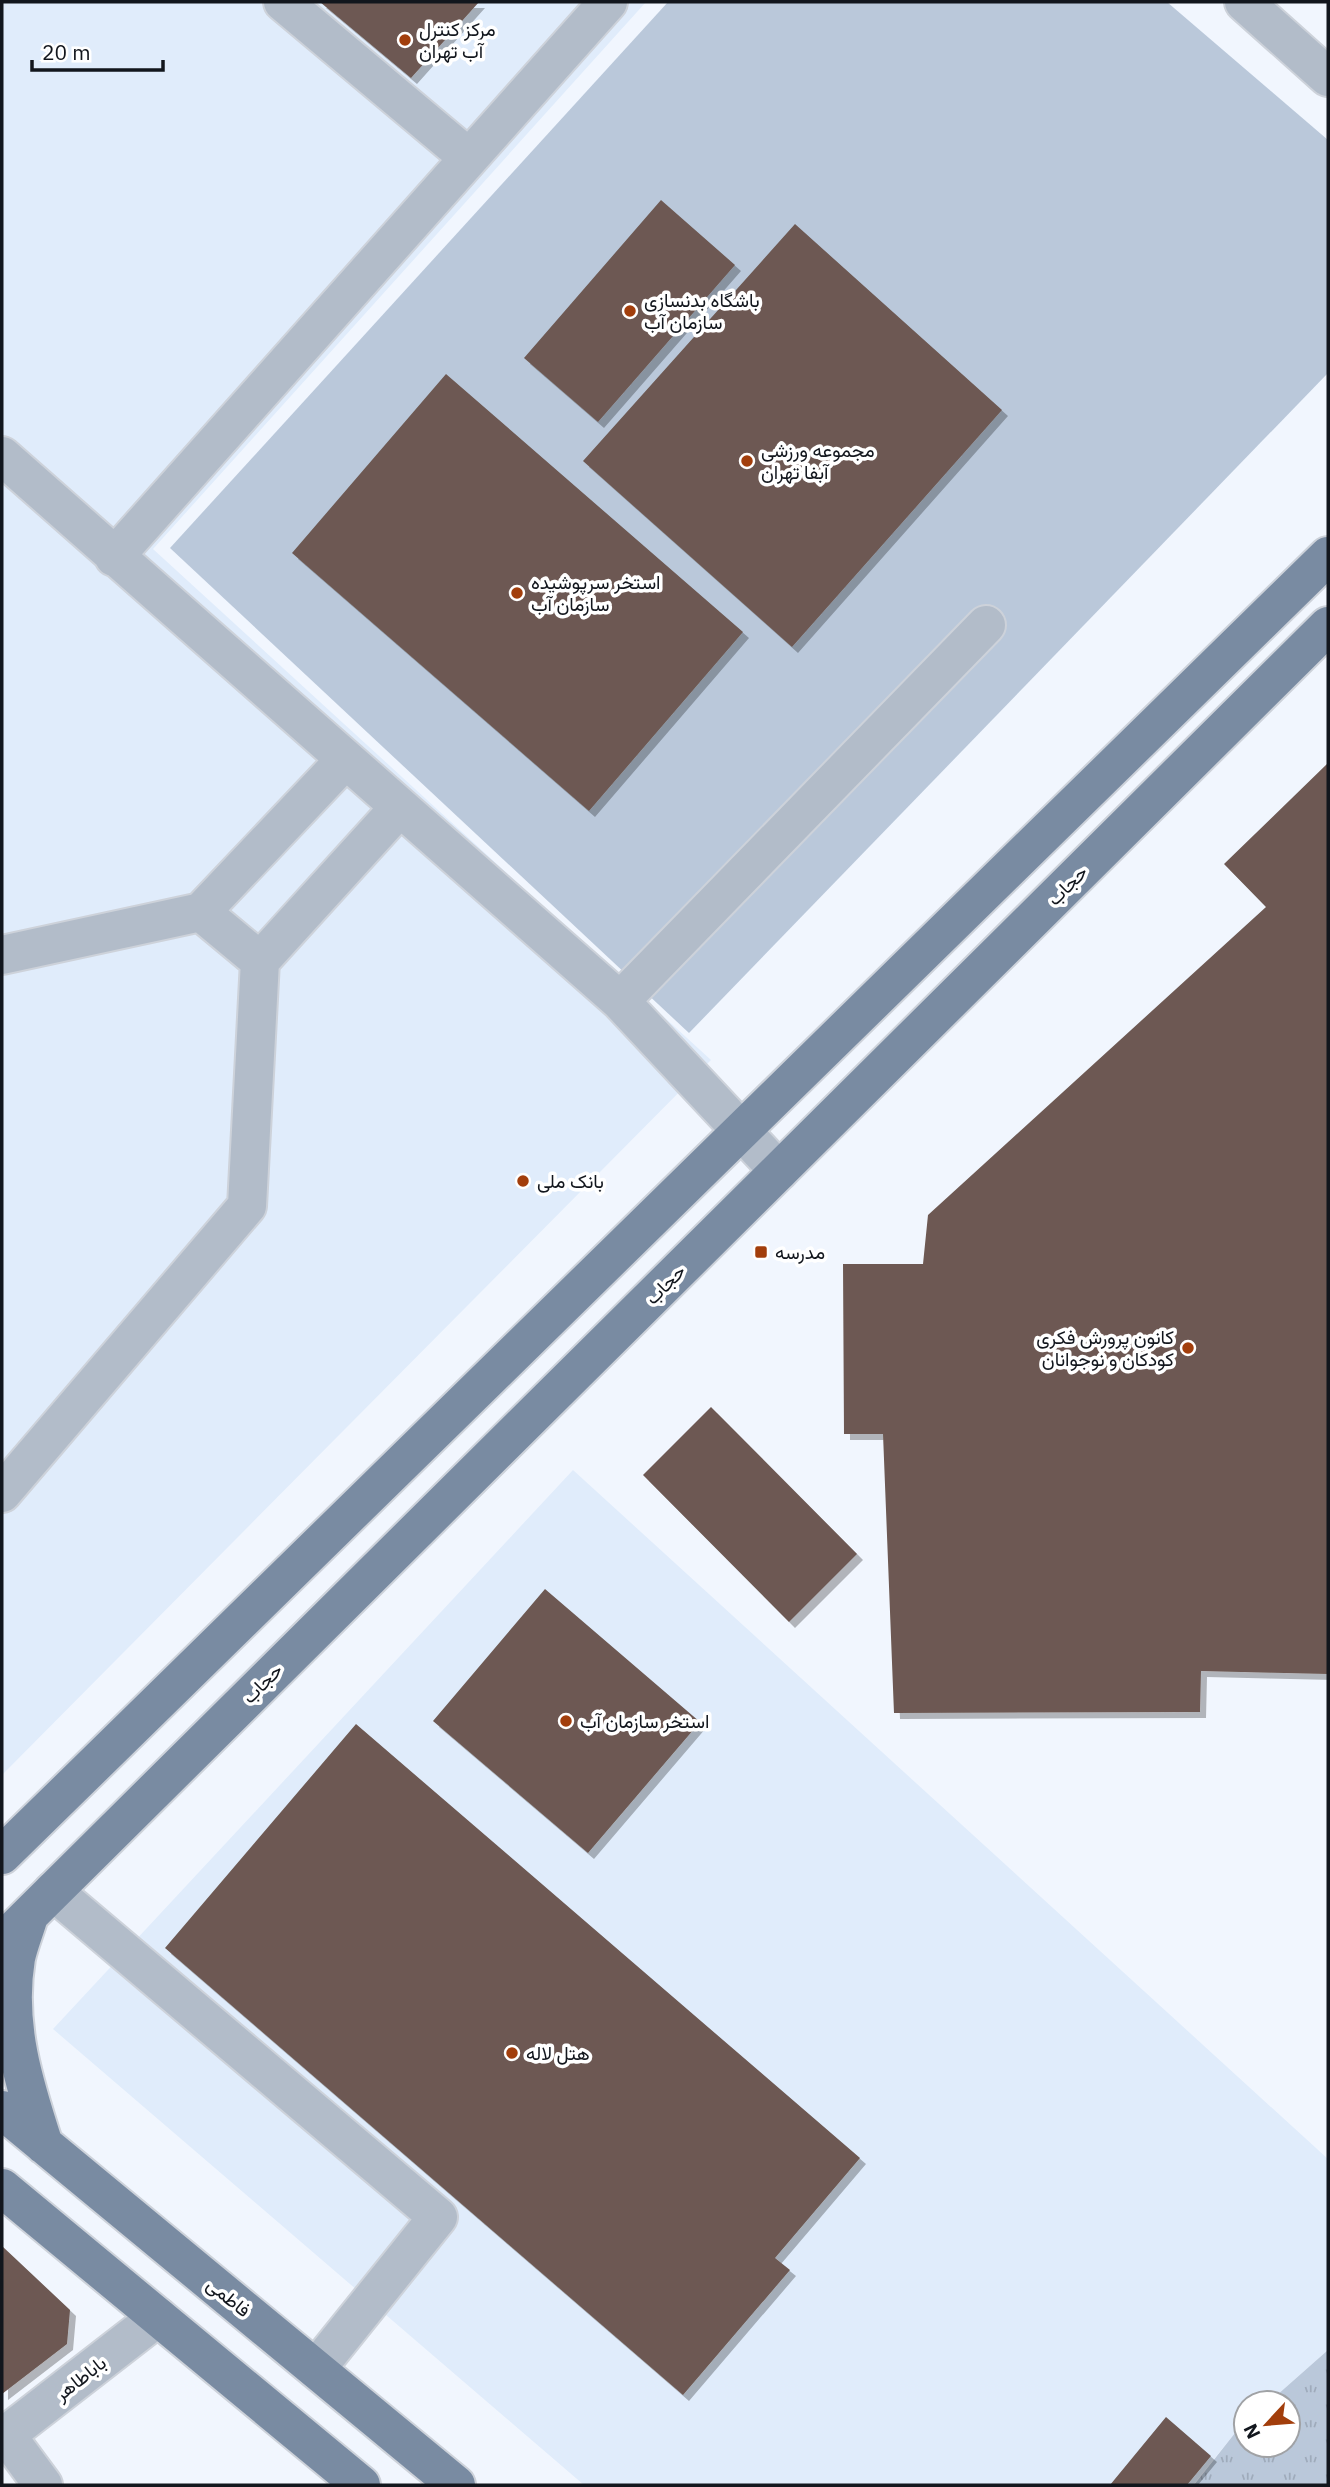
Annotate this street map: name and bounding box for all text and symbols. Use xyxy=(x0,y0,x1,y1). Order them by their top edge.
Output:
place label: مرکز کنترل آب تهران xyxy=(419,17,496,63)
scale bar xyxy=(32,28,163,72)
marker: مرکز کنترل آب تهران xyxy=(397,32,413,48)
text: 20 m xyxy=(42,38,91,66)
place label: باشگاه بدنسازی سازمان آب xyxy=(644,288,760,334)
marker: باشگاه بدنسازی سازمان آب xyxy=(622,303,638,319)
place label: مجموعه ورزشی آبفا تهران xyxy=(761,438,875,484)
marker: مجموعه ورزشی آبفا تهران xyxy=(739,453,755,469)
place label: استخر سرپوشیده سازمان آب xyxy=(531,570,661,616)
marker: استخر سرپوشیده سازمان آب xyxy=(509,585,525,601)
street label: حجاب xyxy=(1042,860,1092,910)
place label: بانک ملی xyxy=(537,1169,604,1193)
marker: بانک ملی xyxy=(515,1173,531,1189)
place label: مدرسه xyxy=(775,1240,825,1264)
marker: مدرسه xyxy=(753,1244,769,1260)
street label: حجاب xyxy=(640,1259,690,1309)
place label: کانون پرورش فکری کودکان و نوجوانان xyxy=(1036,1325,1174,1371)
marker: کانون پرورش فکری کودکان و نوجوانان xyxy=(1180,1340,1196,1356)
street label: حجاب xyxy=(237,1658,287,1708)
place label: استخر سازمان آب xyxy=(580,1709,709,1733)
marker: استخر سازمان آب xyxy=(558,1713,574,1729)
place label: هتل لاله xyxy=(526,2041,590,2065)
marker: هتل لاله xyxy=(504,2045,520,2061)
street label: فاطمی xyxy=(202,2272,256,2322)
street label: باباطاهر xyxy=(49,2350,111,2406)
north arrow xyxy=(1232,2389,1302,2459)
text: N xyxy=(1238,2420,1266,2443)

